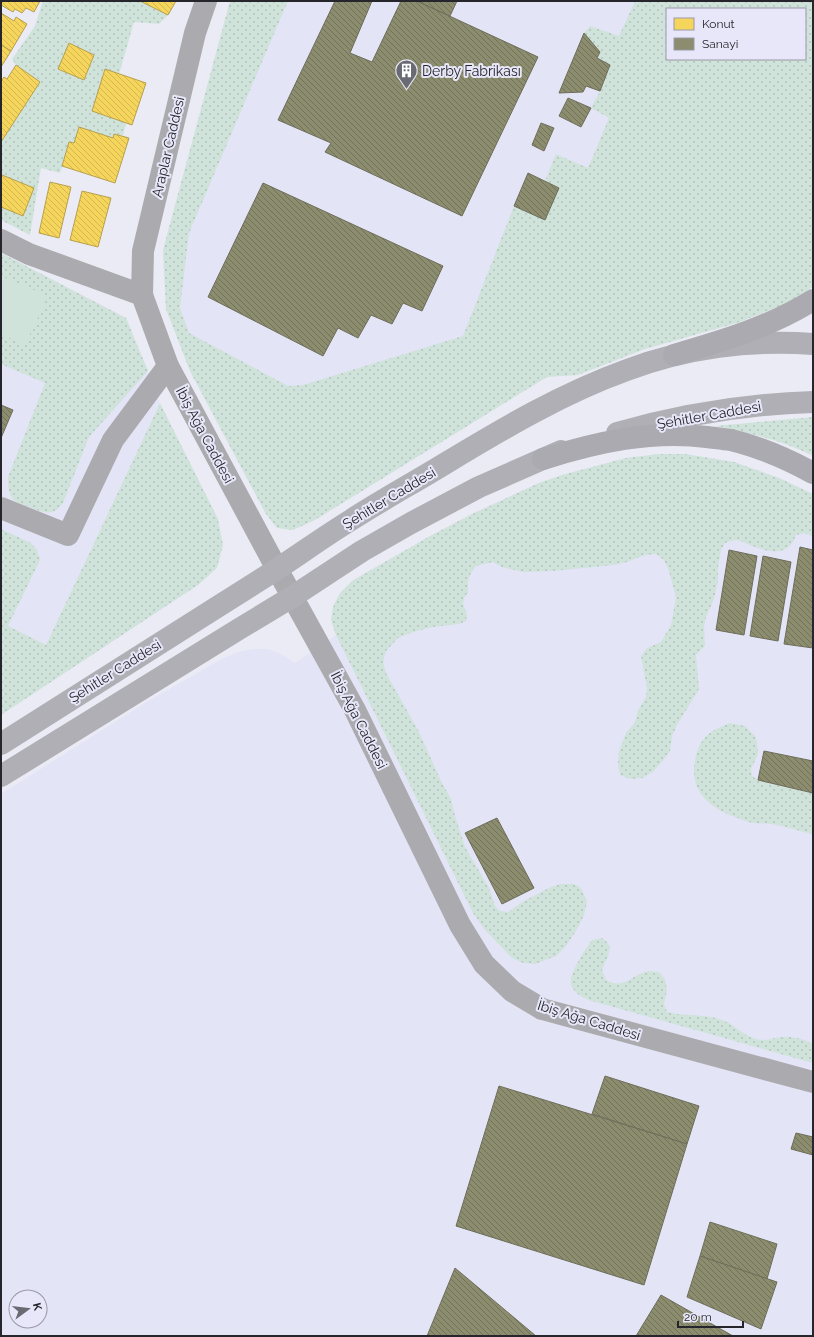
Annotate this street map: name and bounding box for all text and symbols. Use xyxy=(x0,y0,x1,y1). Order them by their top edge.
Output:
legend xyxy=(666,8,806,60)
text: Konut xyxy=(702,17,735,31)
text: Sanayi xyxy=(702,37,738,51)
building icon: Derby Fabrikası xyxy=(394,58,420,91)
place label: Derby Fabrikası xyxy=(422,63,521,79)
street label: Araplar Caddesi xyxy=(149,95,187,199)
street label: İbiş Ağa Caddesi xyxy=(173,383,239,486)
street label: Şehitler Caddesi xyxy=(656,398,762,432)
street label: Şehitler Caddesi xyxy=(340,464,438,532)
street label: Şehitler Caddesi xyxy=(66,636,164,706)
street label: İbiş Ağa Caddesi xyxy=(328,668,392,771)
street label: İbiş Ağa Caddesi xyxy=(536,995,643,1043)
north arrow xyxy=(8,1289,48,1329)
text: K xyxy=(30,1301,45,1312)
scale bar xyxy=(678,1303,743,1329)
text: 20 m xyxy=(684,1310,712,1324)

